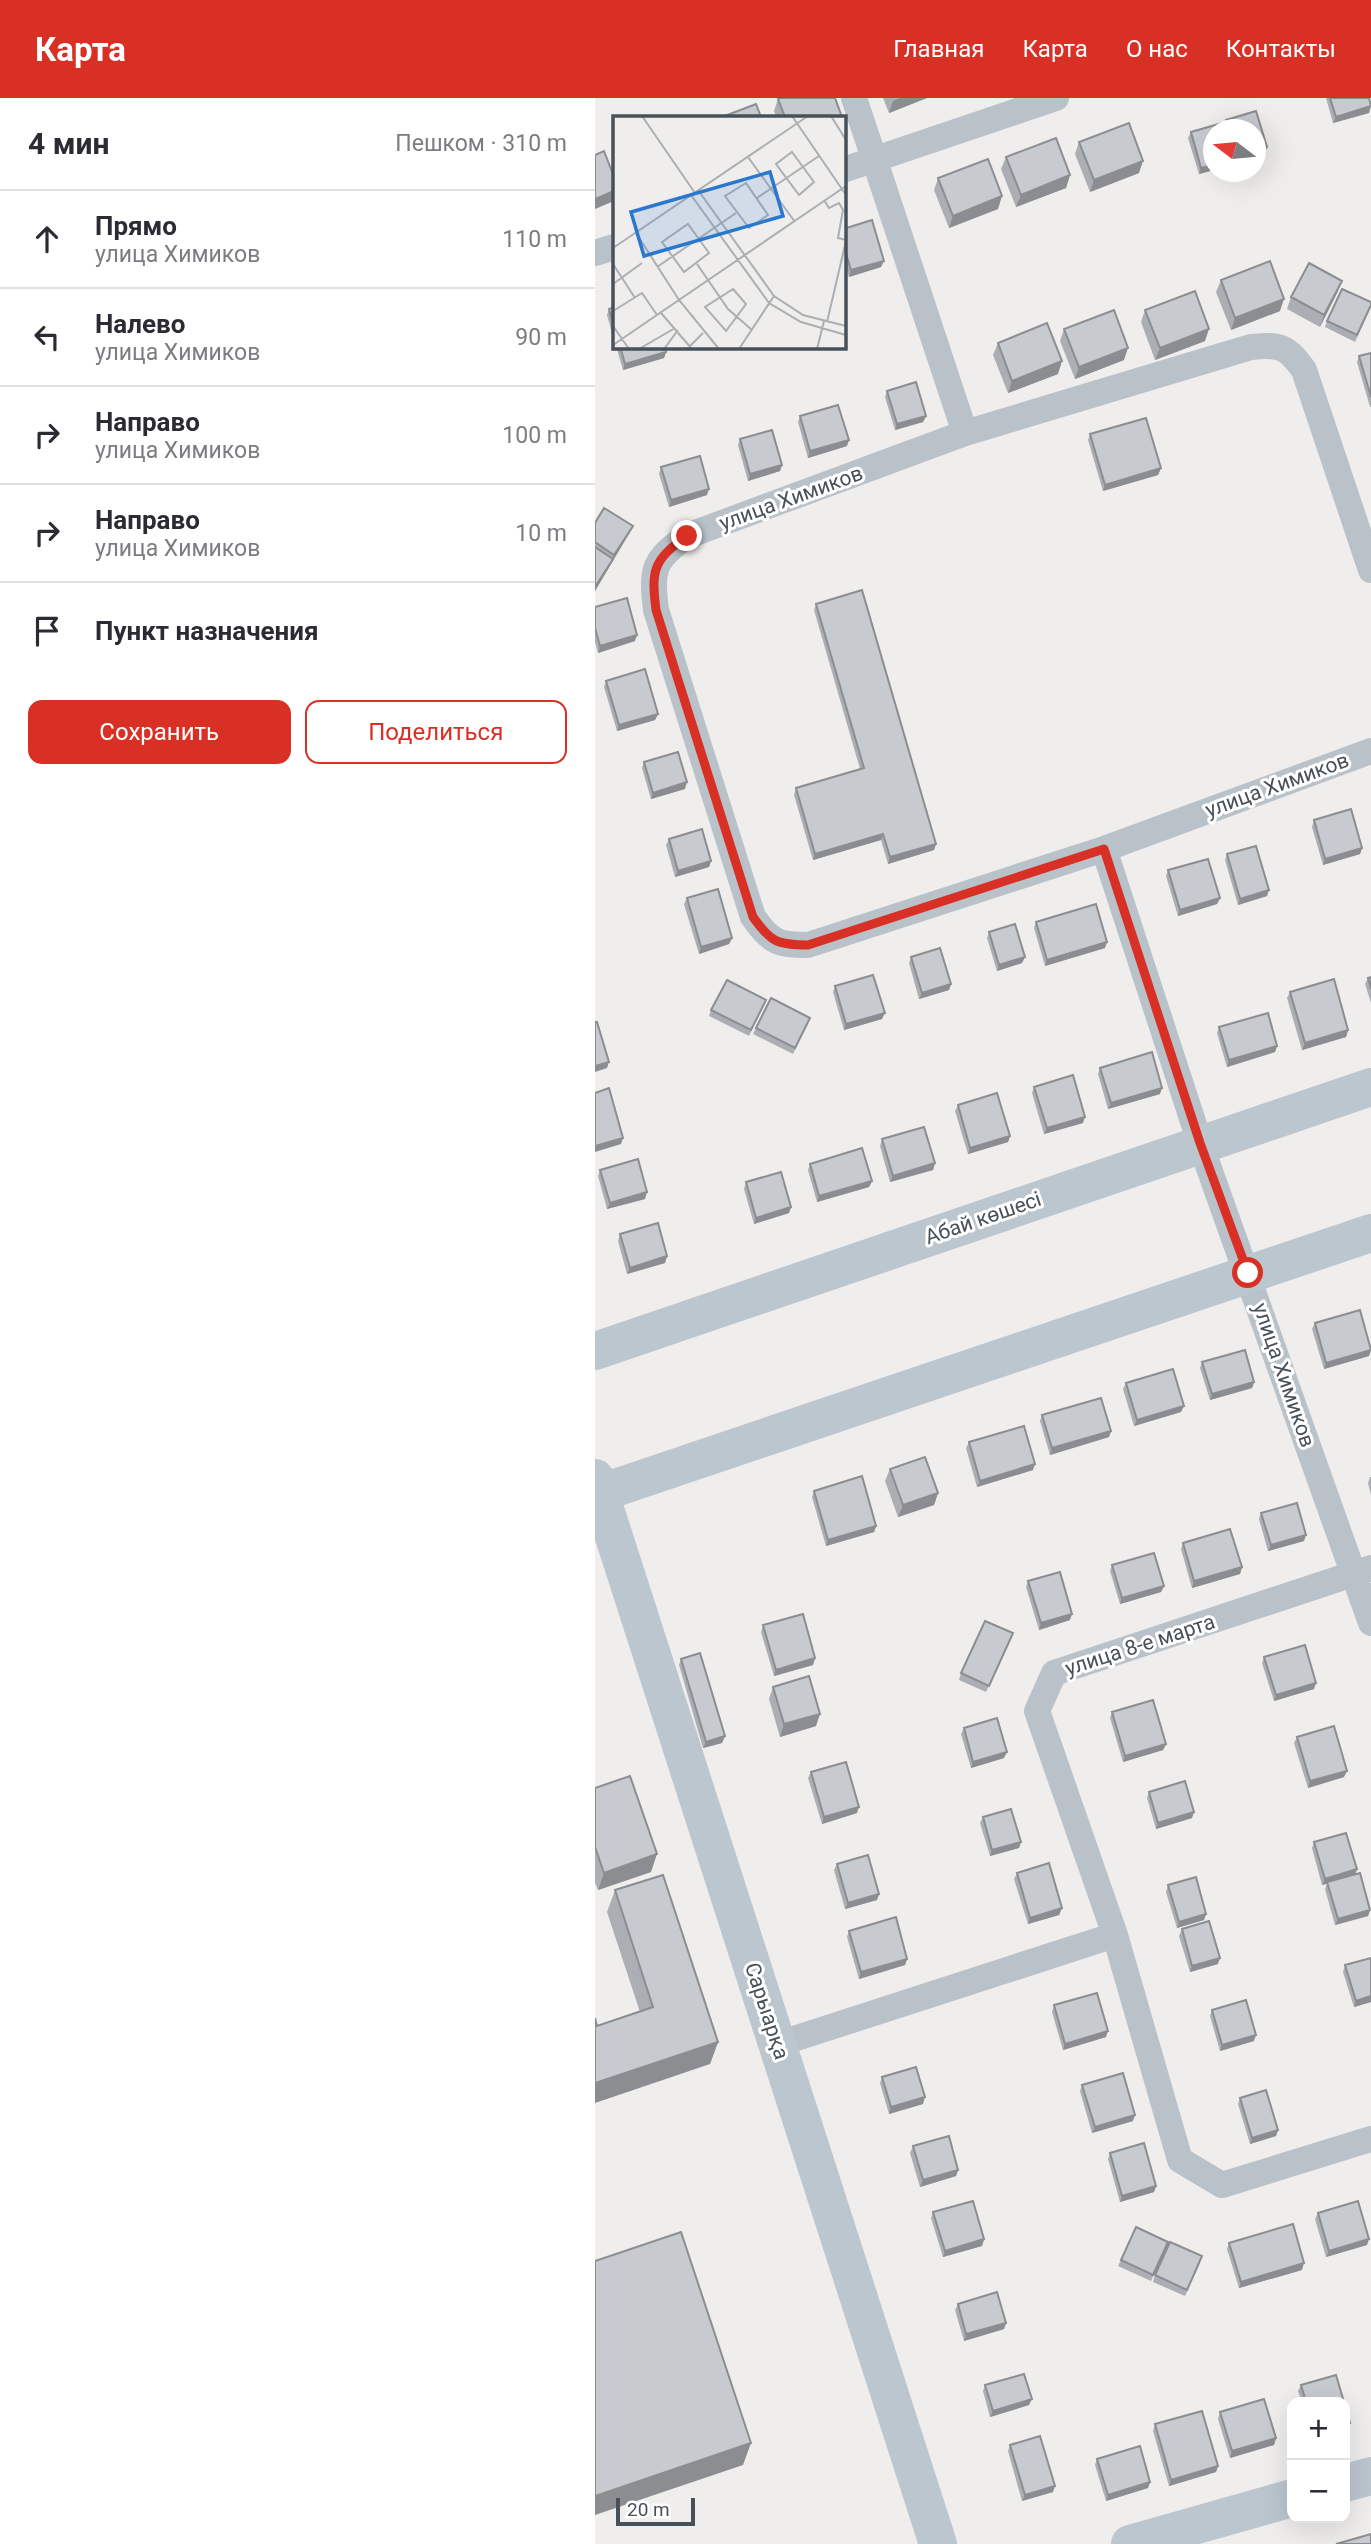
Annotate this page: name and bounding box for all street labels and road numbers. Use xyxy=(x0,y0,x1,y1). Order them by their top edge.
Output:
street label: улица Химиков xyxy=(716,461,866,535)
street label: улица Химиков xyxy=(1202,748,1352,822)
street label: Абай көшесі xyxy=(922,1187,1044,1249)
street label: улица Химиков xyxy=(1248,1300,1320,1450)
street label: улица 8-е марта xyxy=(1062,1609,1218,1681)
street label: Сарыарқа xyxy=(740,1960,794,2062)

